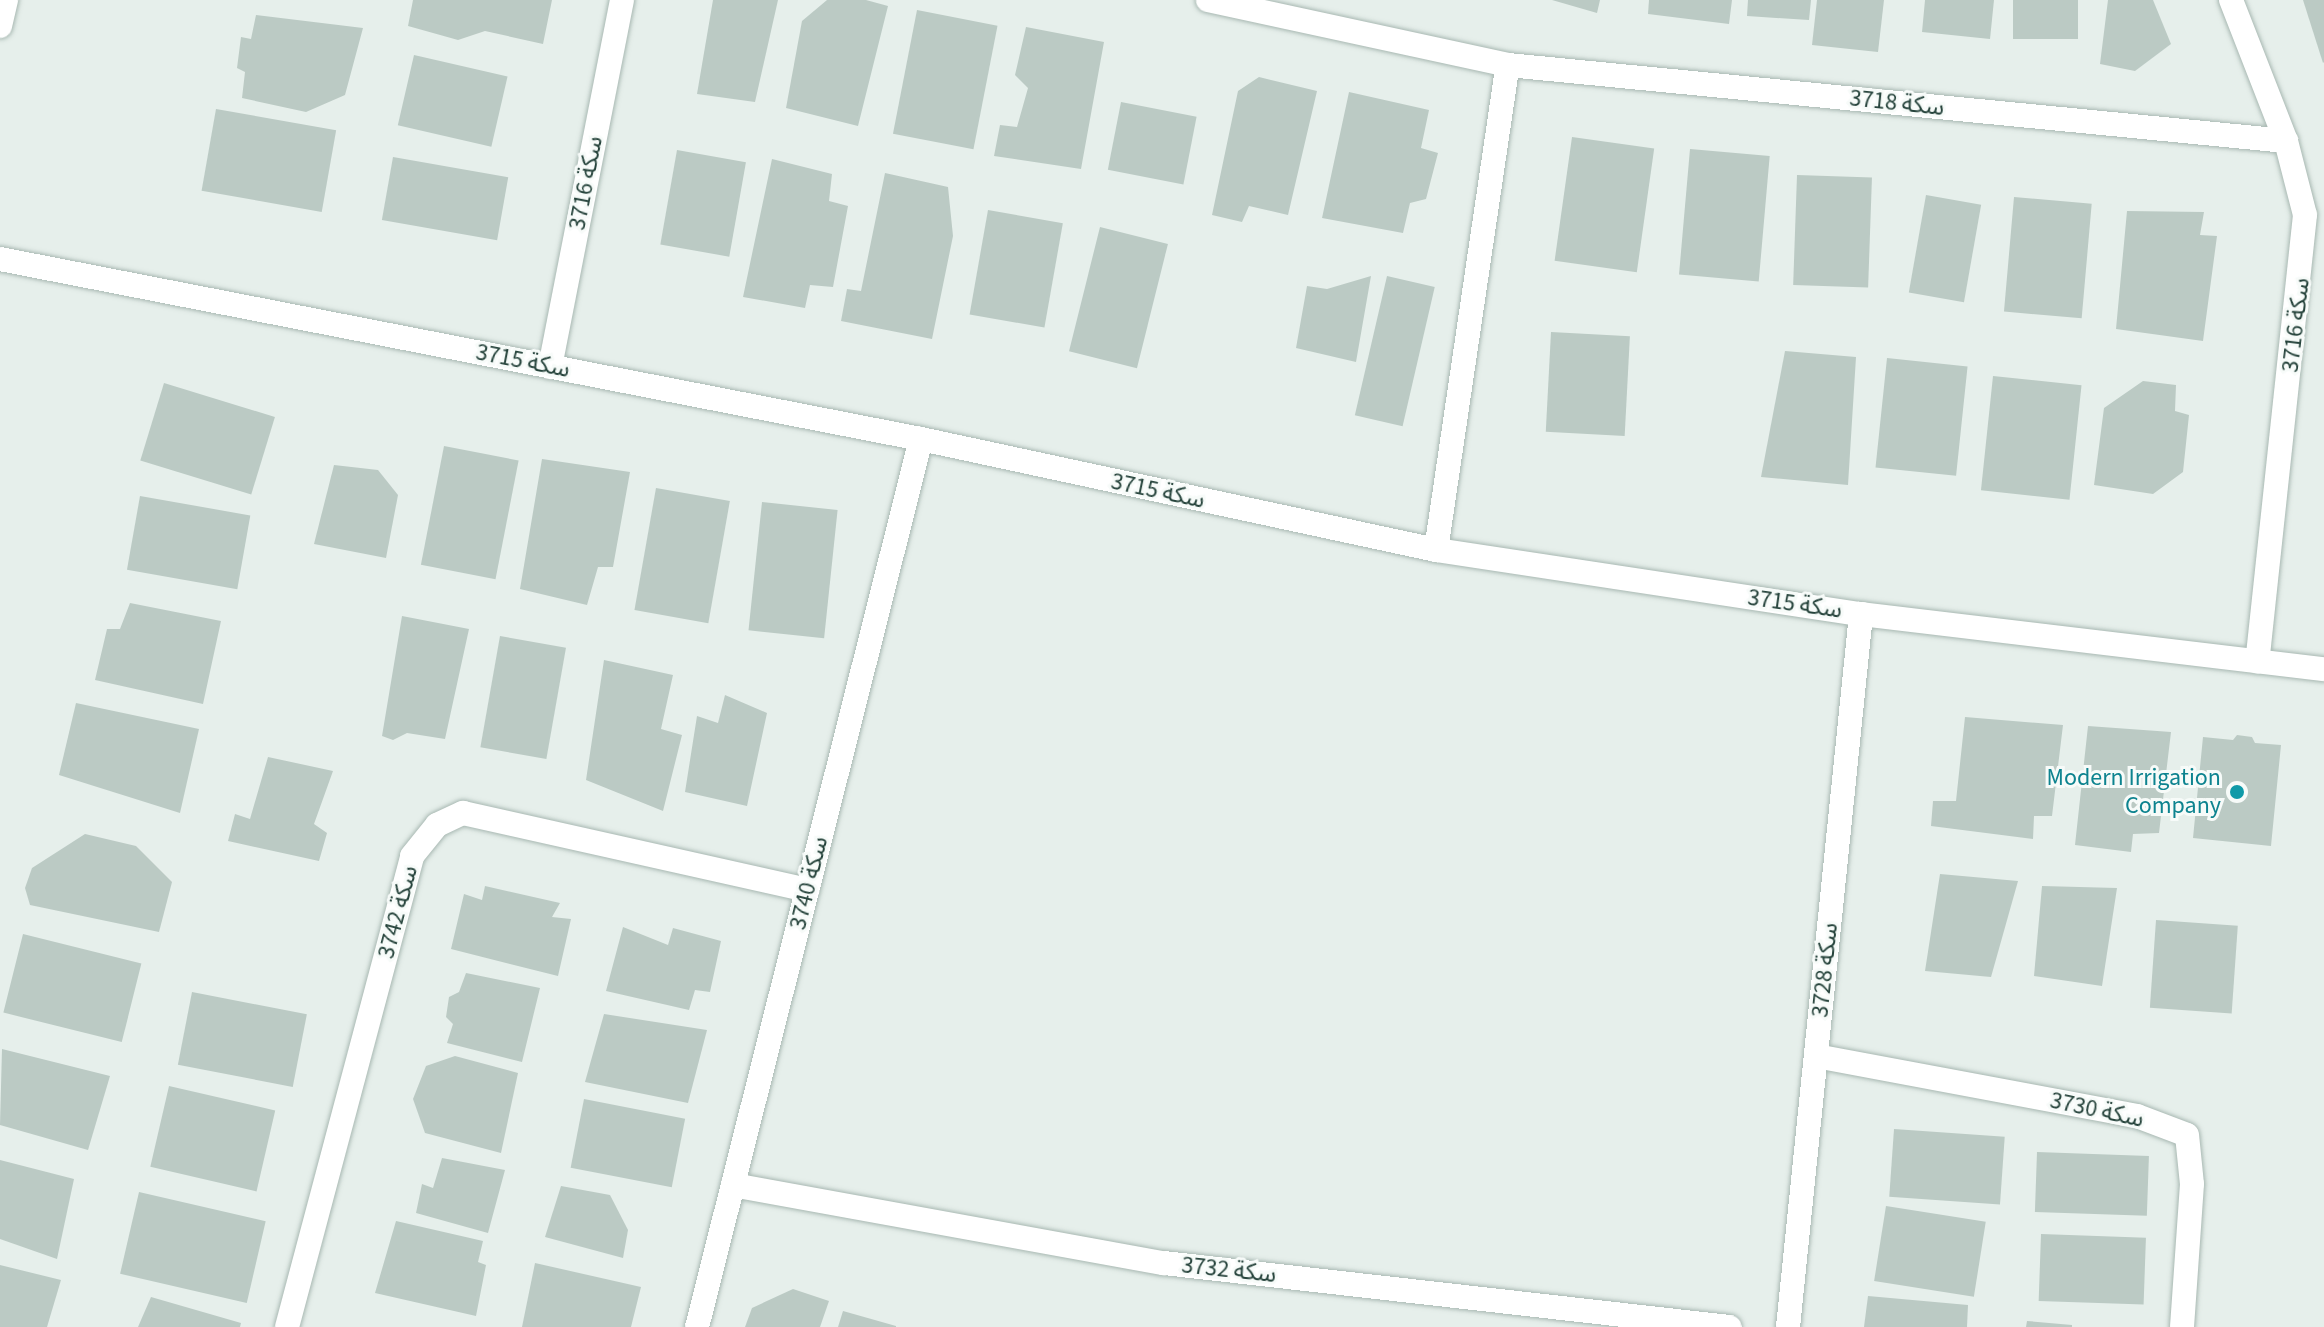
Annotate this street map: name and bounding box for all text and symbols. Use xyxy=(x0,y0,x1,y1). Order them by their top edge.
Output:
street label: سكة 3718 xyxy=(1848,84,1946,122)
street label: سكة 3716 xyxy=(563,134,609,232)
street label: سكة 3716 xyxy=(2276,276,2316,374)
street label: سكة 3715 xyxy=(474,338,572,384)
street label: سكة 3715 xyxy=(1108,467,1208,515)
street label: سكة 3715 xyxy=(1746,583,1844,625)
place label: Modern Irrigation Company xyxy=(2047,764,2221,820)
marker: Modern Irrigation Company xyxy=(2228,783,2246,801)
street label: سكة 3740 xyxy=(784,833,834,933)
street label: سكة 3742 xyxy=(372,862,424,962)
street label: سكة 3728 xyxy=(1806,921,1844,1019)
street label: سكة 3730 xyxy=(2047,1086,2147,1134)
street label: سكة 3732 xyxy=(1180,1251,1278,1289)

